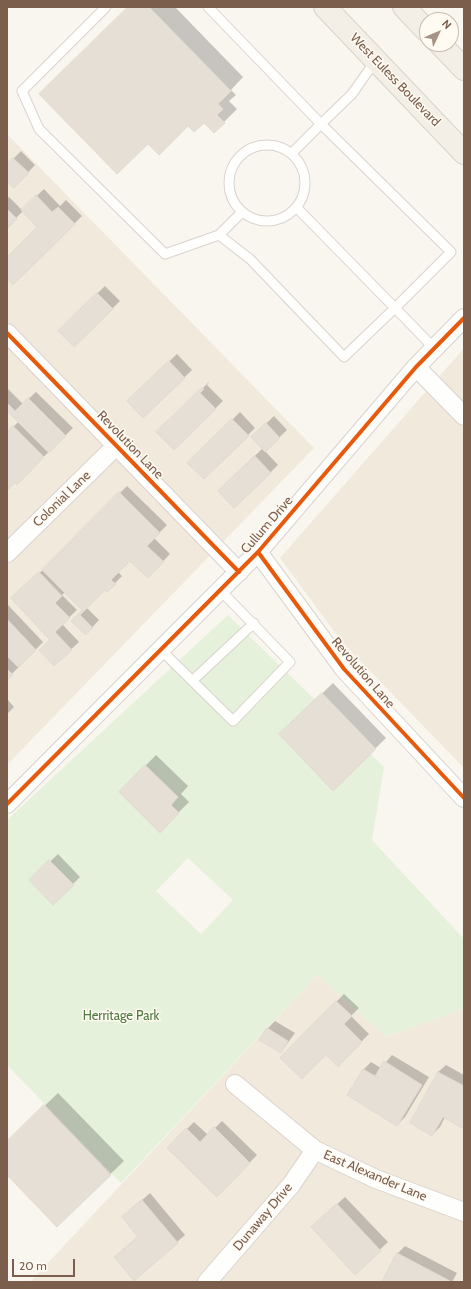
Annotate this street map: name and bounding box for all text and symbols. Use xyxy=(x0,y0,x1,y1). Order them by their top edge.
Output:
north arrow xyxy=(419,12,459,52)
text: N xyxy=(439,17,455,32)
street label: West Euless Boulevard xyxy=(347,30,443,130)
street label: Revolution Lane xyxy=(94,408,166,482)
street label: Colonial Lane xyxy=(30,468,94,530)
street label: Cullum Drive xyxy=(238,493,296,557)
street label: Revolution Lane xyxy=(328,634,398,712)
park label: Herritage Park xyxy=(83,1008,159,1024)
street label: East Alexander Lane xyxy=(321,1147,429,1205)
street label: Dunaway Drive xyxy=(230,1180,296,1254)
scale bar xyxy=(14,1251,77,1277)
text: 20 m xyxy=(19,1258,47,1273)

